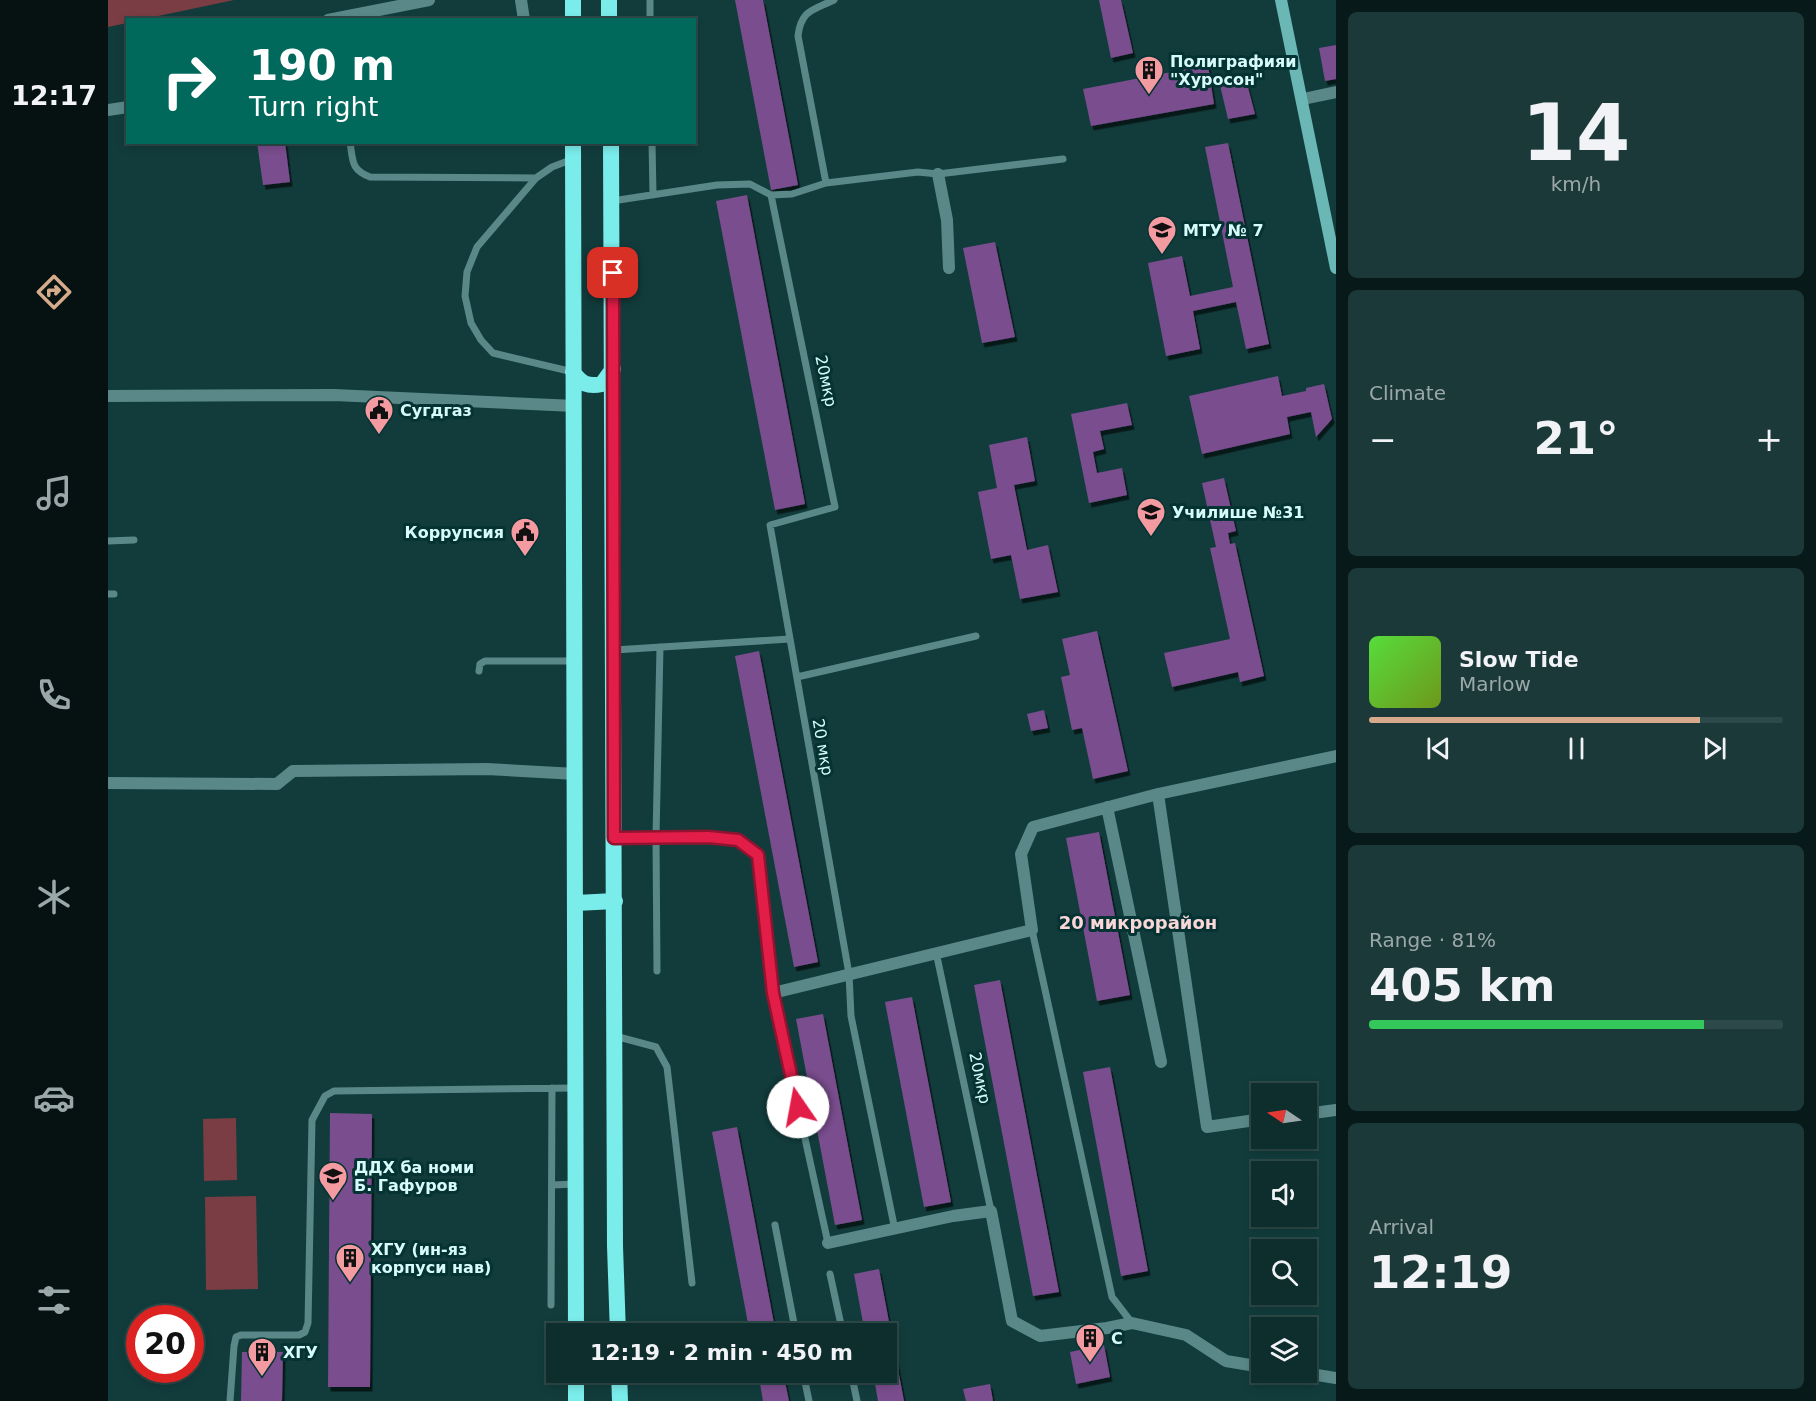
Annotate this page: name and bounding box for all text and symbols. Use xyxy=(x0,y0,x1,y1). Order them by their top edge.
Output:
text: 190 m xyxy=(249,41,395,90)
icon: right xyxy=(150,42,228,120)
place label: Полиграфияи "Хуросон" xyxy=(1170,52,1297,89)
building icon: Полиграфияи "Хуросон" xyxy=(1133,54,1165,96)
text: 12:17 xyxy=(11,80,97,111)
text: 14 xyxy=(1522,88,1630,178)
text: Turn right xyxy=(249,91,378,122)
text: km/h xyxy=(1551,172,1601,196)
school or university icon: МТУ № 7 xyxy=(1146,214,1178,256)
place label: МТУ № 7 xyxy=(1183,221,1264,240)
pin xyxy=(587,247,638,298)
icon: arrive xyxy=(596,256,629,289)
icon: directions xyxy=(33,271,75,313)
street label: 20мкр xyxy=(811,353,841,409)
text: Climate xyxy=(1369,381,1446,405)
public building icon: Сугдгаз xyxy=(363,394,395,436)
place label: Сугдгаз xyxy=(400,401,472,420)
text: 21° xyxy=(1533,412,1619,465)
text: − xyxy=(1369,420,1397,459)
text: + xyxy=(1755,420,1783,459)
icon: music xyxy=(33,472,75,514)
school or university icon: Училише №31 xyxy=(1135,496,1167,538)
place label: Училише №31 xyxy=(1172,503,1304,522)
public building icon: Коррупсия xyxy=(509,516,541,558)
place label: Коррупсия xyxy=(405,523,504,542)
text: Slow Tide xyxy=(1459,647,1579,672)
text: Marlow xyxy=(1459,672,1531,696)
icon: phone xyxy=(33,674,75,716)
street label: 20 мкр xyxy=(809,717,837,777)
icon: previous xyxy=(1422,732,1455,765)
icon: pause xyxy=(1560,732,1593,765)
icon: next xyxy=(1698,732,1731,765)
icon: climate xyxy=(33,876,75,918)
district label: 20 микрорайон xyxy=(1059,912,1217,933)
text: Range · 81% xyxy=(1369,928,1496,952)
text: 405 km xyxy=(1369,959,1555,1012)
street label: 20мкр xyxy=(965,1050,995,1106)
position arrow xyxy=(766,1075,830,1139)
icon: car xyxy=(33,1077,75,1119)
north arrow xyxy=(1251,1083,1317,1149)
map controls xyxy=(1251,1083,1317,1383)
place label: ДДХ ба номи Б. Гафуров xyxy=(354,1158,474,1195)
school or university icon: ДДХ ба номи Б. Гафуров xyxy=(317,1160,349,1202)
button: sound xyxy=(1251,1161,1317,1227)
text: Arrival xyxy=(1369,1215,1434,1239)
button: search xyxy=(1251,1239,1317,1305)
place label: ХГУ (ин-яз корпуси нав) xyxy=(371,1240,491,1277)
building icon: ХГУ (ин-яз корпуси нав) xyxy=(334,1242,366,1284)
text: 12:19 xyxy=(1369,1246,1512,1299)
icon: filters xyxy=(33,1279,75,1321)
speed limit sign: 20 xyxy=(126,1305,204,1383)
button: layers xyxy=(1251,1317,1317,1383)
building icon: С xyxy=(1074,1322,1106,1364)
place label: С xyxy=(1111,1329,1123,1348)
building icon: ХГУ xyxy=(246,1336,278,1378)
text: 12:19 · 2 min · 450 m xyxy=(590,1340,853,1365)
place label: ХГУ xyxy=(283,1343,318,1362)

